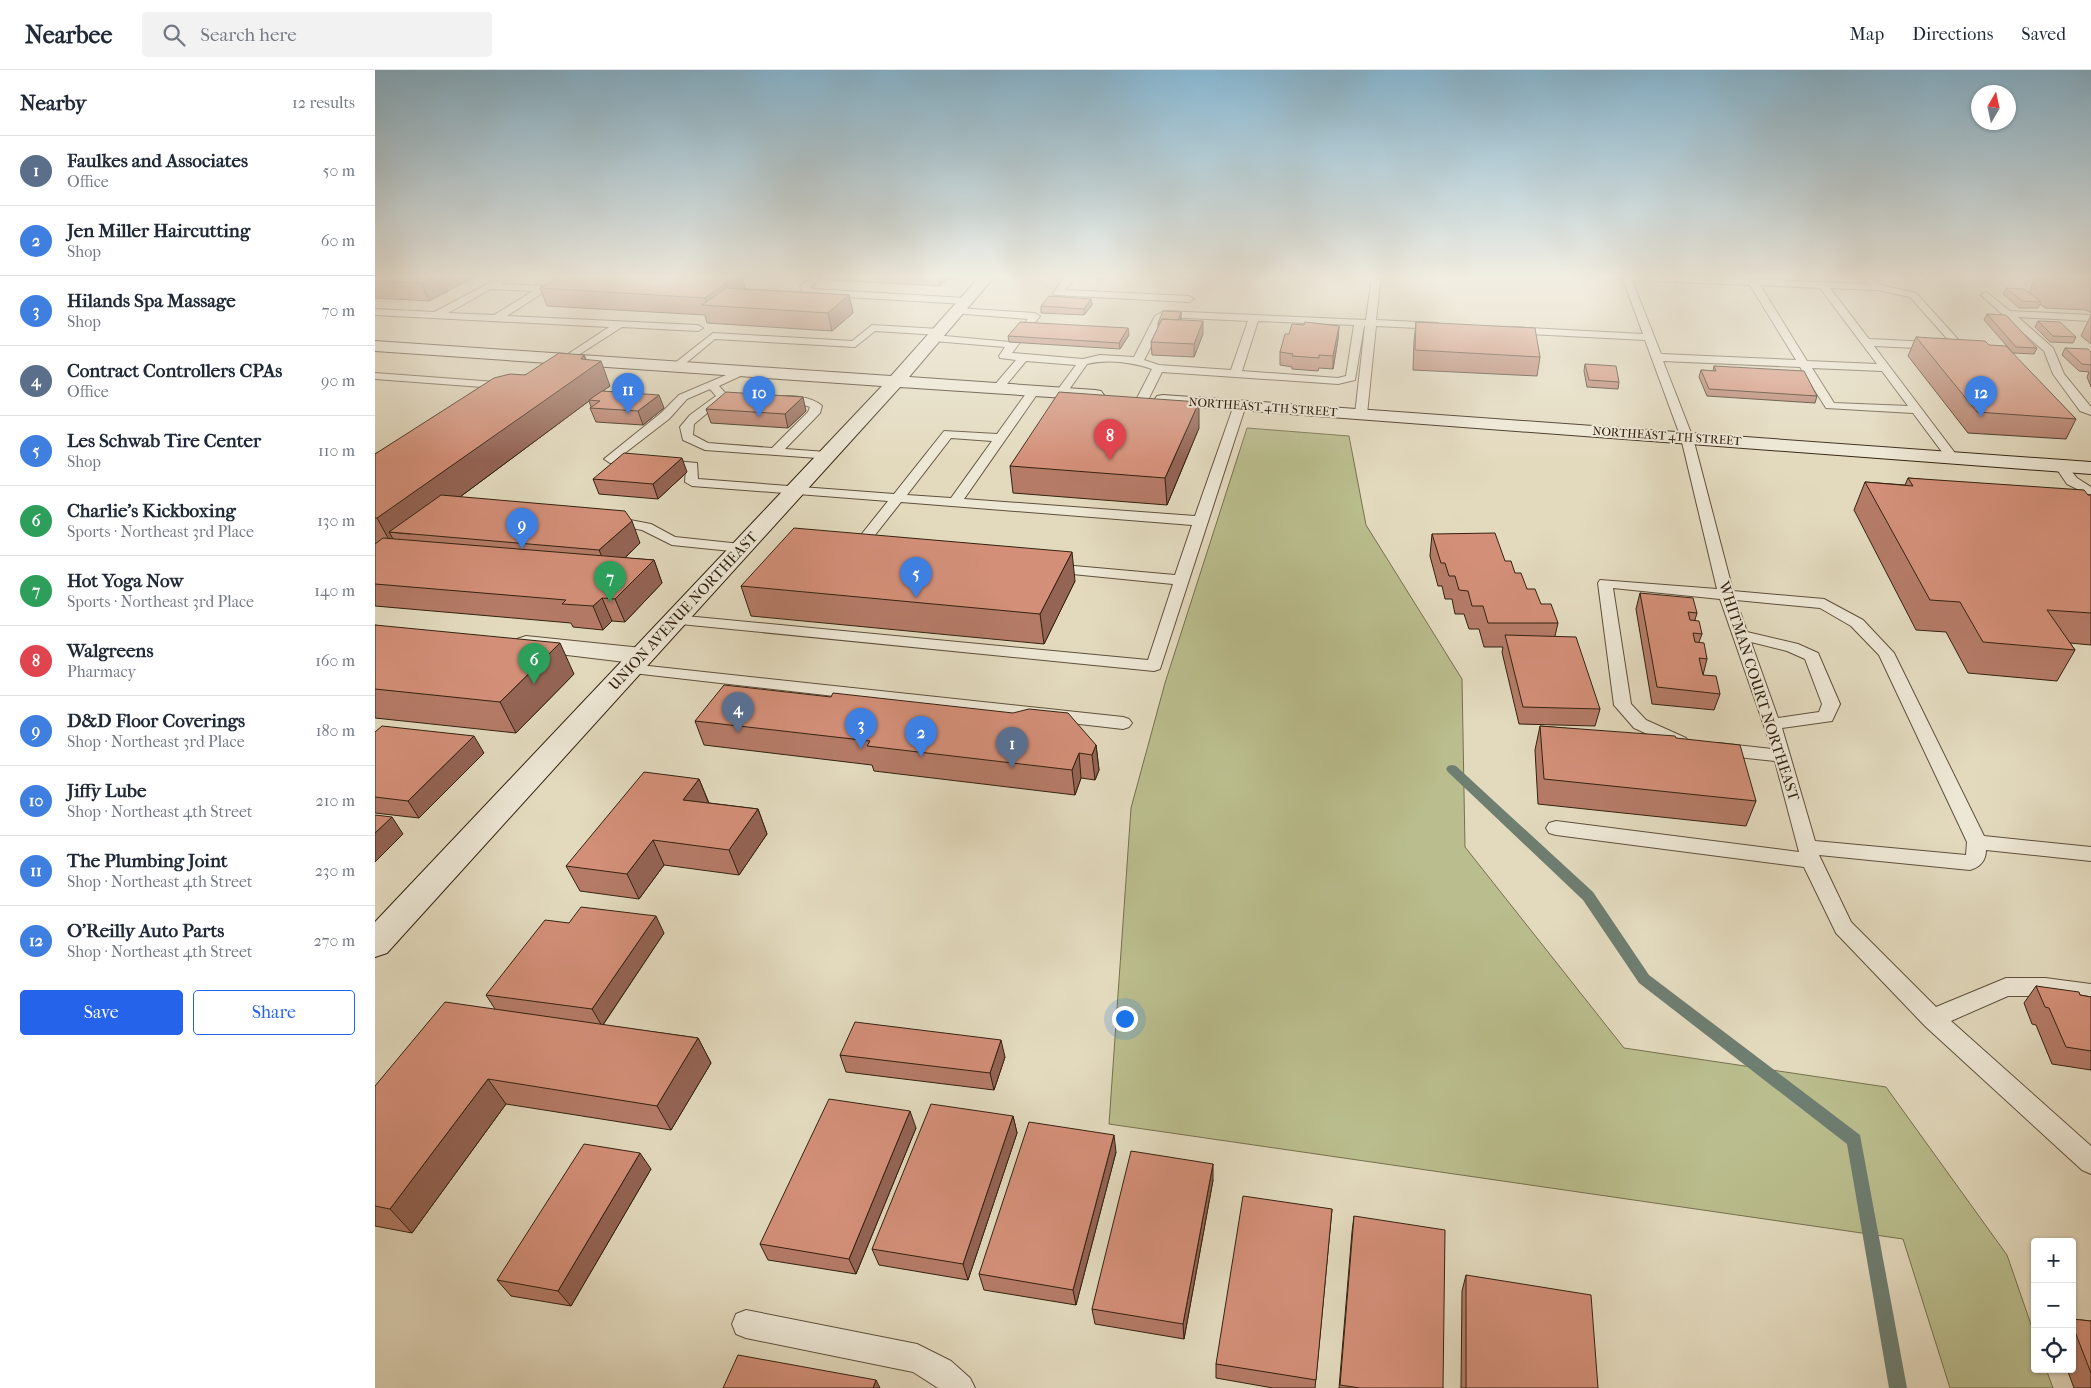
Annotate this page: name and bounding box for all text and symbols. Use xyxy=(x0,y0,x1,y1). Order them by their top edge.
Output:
search box xyxy=(142,12,492,57)
text: Nearbee xyxy=(25,21,112,49)
icon: search xyxy=(160,21,188,49)
text: Search here xyxy=(200,24,297,46)
text: Map xyxy=(1850,24,1884,45)
text: Directions xyxy=(1912,24,1993,45)
text: Saved xyxy=(2021,24,2066,45)
north arrow xyxy=(1971,85,2016,130)
text: Nearby xyxy=(20,91,86,115)
text: 12 results xyxy=(292,93,355,112)
text: Faulkes and Associates xyxy=(67,150,248,172)
text: 1 xyxy=(33,161,39,180)
text: 50 m xyxy=(323,161,355,180)
text: Office xyxy=(67,172,109,191)
text: Jen Miller Haircutting xyxy=(67,220,250,242)
text: 2 xyxy=(32,231,40,250)
text: 60 m xyxy=(321,231,355,250)
text: Shop xyxy=(67,242,101,261)
text: Hilands Spa Massage xyxy=(67,290,236,312)
text: 3 xyxy=(33,301,39,320)
text: 70 m xyxy=(322,301,355,320)
text: Shop xyxy=(67,312,101,331)
text: Contract Controllers CPAs xyxy=(67,360,282,382)
text: 4 xyxy=(31,371,41,390)
text: 90 m xyxy=(321,371,355,390)
pin: 11 xyxy=(612,373,644,414)
pin: 10 xyxy=(743,376,775,417)
pin: 12 xyxy=(1965,376,1997,417)
text: Office xyxy=(67,382,109,401)
street label: NORTHEAST 4TH STREET xyxy=(1188,395,1339,419)
pin: 8 xyxy=(1094,419,1126,460)
street label: NORTHEAST 4TH STREET xyxy=(1592,424,1743,448)
text: Les Schwab Tire Center xyxy=(67,430,261,452)
text: 5 xyxy=(33,441,39,460)
text: 110 m xyxy=(318,441,355,460)
text: Shop xyxy=(67,452,101,471)
text: Charlie's Kickboxing xyxy=(67,500,236,522)
pin: 9 xyxy=(506,508,538,549)
text: 6 xyxy=(32,511,40,530)
text: 130 m xyxy=(317,511,355,530)
text: Sports · Northeast 3rd Place xyxy=(67,522,254,541)
street label: UNION AVENUE NORTHEAST xyxy=(605,527,762,694)
pin: 5 xyxy=(900,557,932,598)
pin: 7 xyxy=(594,561,626,602)
text: Hot Yoga Now xyxy=(67,570,184,592)
street label: WHITMAN COURT NORTHEAST xyxy=(1715,578,1803,804)
text: 7 xyxy=(32,581,40,600)
text: 140 m xyxy=(314,581,355,600)
text: Sports · Northeast 3rd Place xyxy=(67,592,254,611)
text: Walgreens xyxy=(67,640,153,662)
pin: 6 xyxy=(518,643,550,684)
text: 8 xyxy=(32,651,40,670)
text: 160 m xyxy=(315,651,355,670)
text: Pharmacy xyxy=(67,662,136,681)
pin: 4 xyxy=(722,692,754,733)
pin: 3 xyxy=(845,708,877,749)
text: D&D Floor Coverings xyxy=(67,710,245,732)
pin: 2 xyxy=(905,716,937,757)
text: 9 xyxy=(32,721,40,740)
text: 180 m xyxy=(316,721,355,740)
pin: 1 xyxy=(996,727,1028,768)
text: Shop · Northeast 3rd Place xyxy=(67,732,245,751)
text: Jiffy Lube xyxy=(67,780,146,802)
text: 10 xyxy=(29,791,43,810)
text: 210 m xyxy=(316,791,355,810)
text: Shop · Northeast 4th Street xyxy=(67,802,253,821)
text: The Plumbing Joint xyxy=(67,850,228,872)
text: 11 xyxy=(30,861,42,880)
text: 230 m xyxy=(315,861,355,880)
text: Shop · Northeast 4th Street xyxy=(67,872,253,891)
text: O'Reilly Auto Parts xyxy=(67,920,224,942)
text: 12 xyxy=(29,931,43,950)
text: 270 m xyxy=(314,931,355,950)
text: Shop · Northeast 4th Street xyxy=(67,942,253,961)
button: Save xyxy=(20,990,183,1035)
button: Share xyxy=(193,990,355,1035)
your location xyxy=(1112,1006,1138,1032)
map controls xyxy=(2031,1238,2076,1373)
button: + xyxy=(2031,1238,2076,1283)
button: − xyxy=(2031,1283,2076,1328)
button: locate xyxy=(2031,1328,2076,1373)

